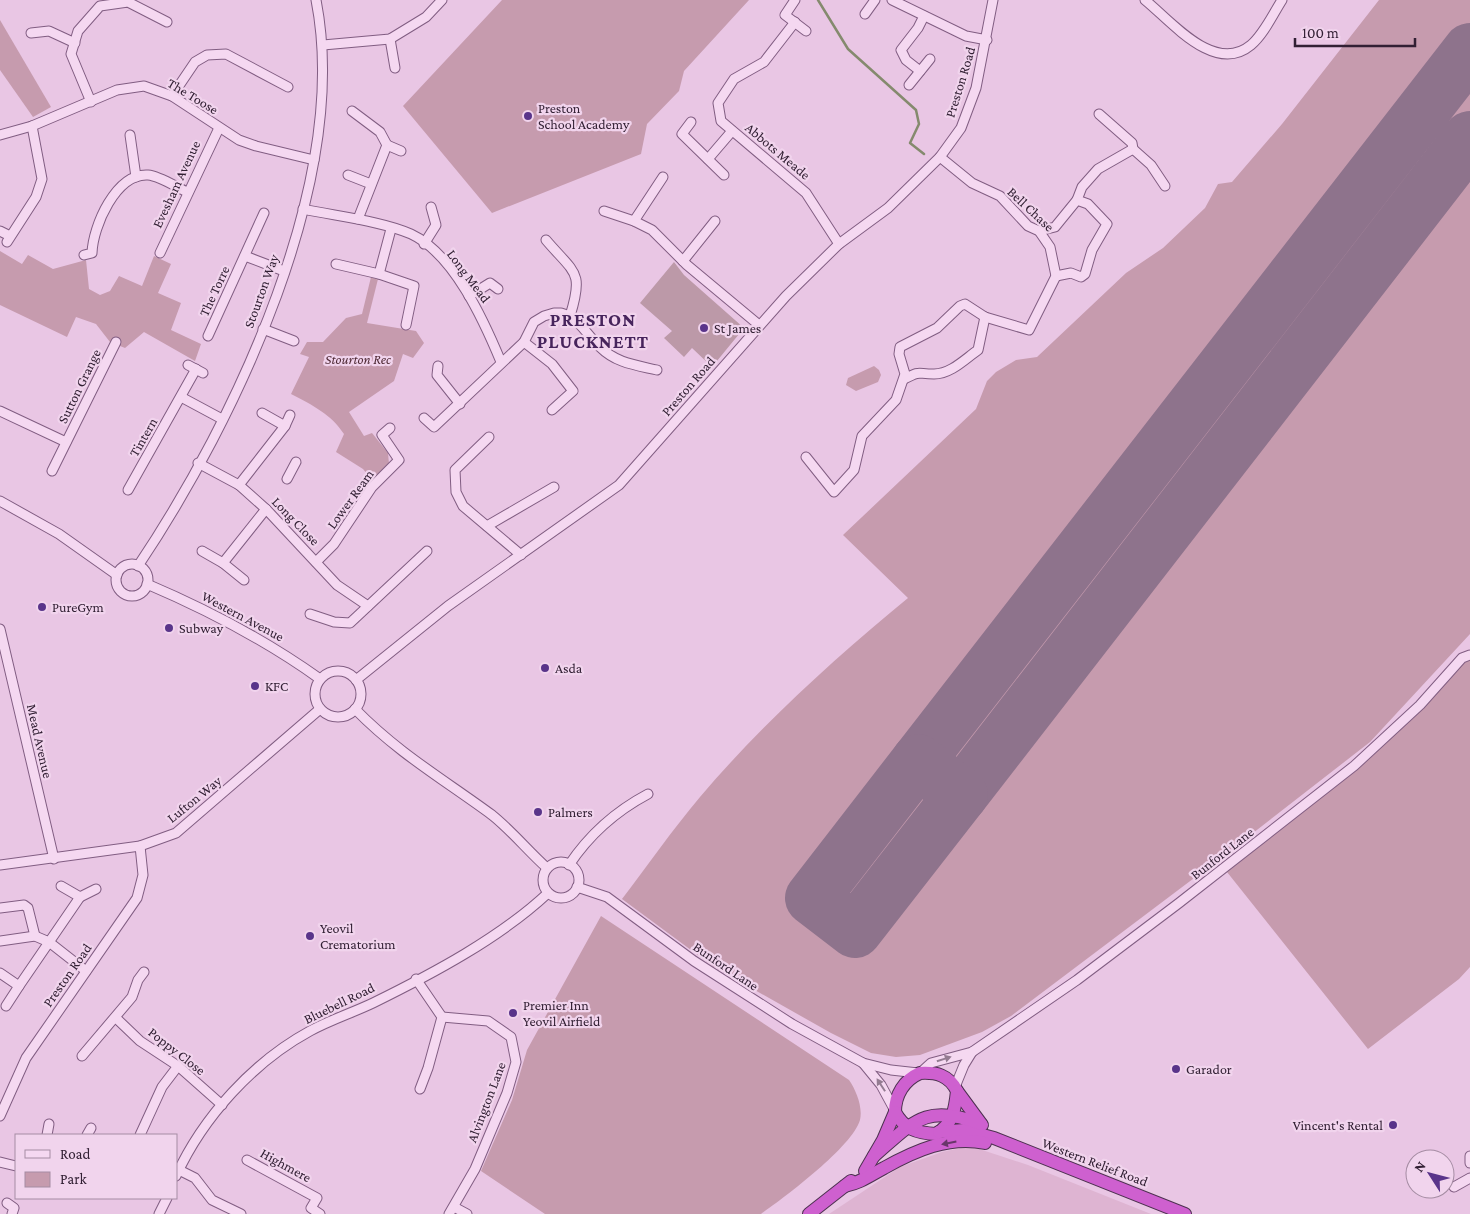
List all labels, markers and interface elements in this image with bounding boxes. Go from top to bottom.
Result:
scale bar [1295,15,1415,47]
text: 100 m [1302,25,1339,41]
street label: Preston Road [942,44,979,119]
street label: The Toose [165,75,221,117]
place label: Preston School Academy [538,100,630,132]
marker: Preston School Academy [522,110,534,122]
street label: Abbots Meade [742,119,814,183]
street label: Evesham Avenue [149,138,203,230]
street label: Bell Chase [1004,183,1058,235]
street label: Long Mead [444,246,495,306]
street label: Stourton Way [240,252,282,330]
street label: The Torre [195,263,233,319]
district label: PRESTON PLUCKNETT [537,309,649,352]
place label: St James [714,320,761,336]
marker: St James [698,322,710,334]
street label: Sutton Grange [54,346,104,426]
park label: Stourton Rec [325,351,392,367]
street label: Preston Road [658,353,719,419]
street label: Tintern [126,414,161,459]
street label: Lower Ream [323,466,377,532]
street label: Long Close [269,493,323,549]
street label: Western Avenue [199,588,287,644]
place label: PureGym [52,599,104,615]
marker: PureGym [36,601,48,613]
place label: Subway [179,620,224,636]
marker: Subway [163,622,175,634]
place label: Asda [555,660,583,676]
marker: Asda [539,662,551,674]
place label: KFC [265,678,288,694]
marker: KFC [249,680,261,692]
street label: Mead Avenue [24,702,56,780]
street label: Lufton Way [164,772,225,826]
place label: Palmers [548,804,593,820]
marker: Palmers [532,806,544,818]
street label: Bunford Lane [1187,823,1257,883]
place label: Yeovil Crematorium [320,920,396,952]
marker: Yeovil Crematorium [304,930,316,942]
street label: Bunford Lane [690,938,762,994]
street label: Preston Road [39,940,95,1010]
street label: Bluebell Road [301,979,377,1027]
place label: Premier Inn Yeovil Airfield [523,997,601,1029]
marker: Premier Inn Yeovil Airfield [507,1007,519,1019]
street label: Poppy Close [145,1024,209,1078]
one-way arrow [937,1055,952,1063]
street label: Alvington Lane [463,1060,509,1144]
place label: Garador [1186,1061,1232,1077]
marker: Garador [1170,1063,1182,1075]
one-way arrow [876,1078,885,1092]
place label: Vincent's Rental [1293,1117,1383,1133]
marker: Vincent's Rental [1387,1119,1399,1131]
legend [15,1134,178,1199]
street label: Western Relief Road [1040,1134,1151,1190]
one-way arrow [940,1139,956,1147]
street label: Highmere [258,1145,314,1185]
text: Road [60,1146,91,1162]
north arrow [1405,1149,1455,1199]
text: N [1410,1157,1429,1175]
text: Park [60,1171,87,1187]

